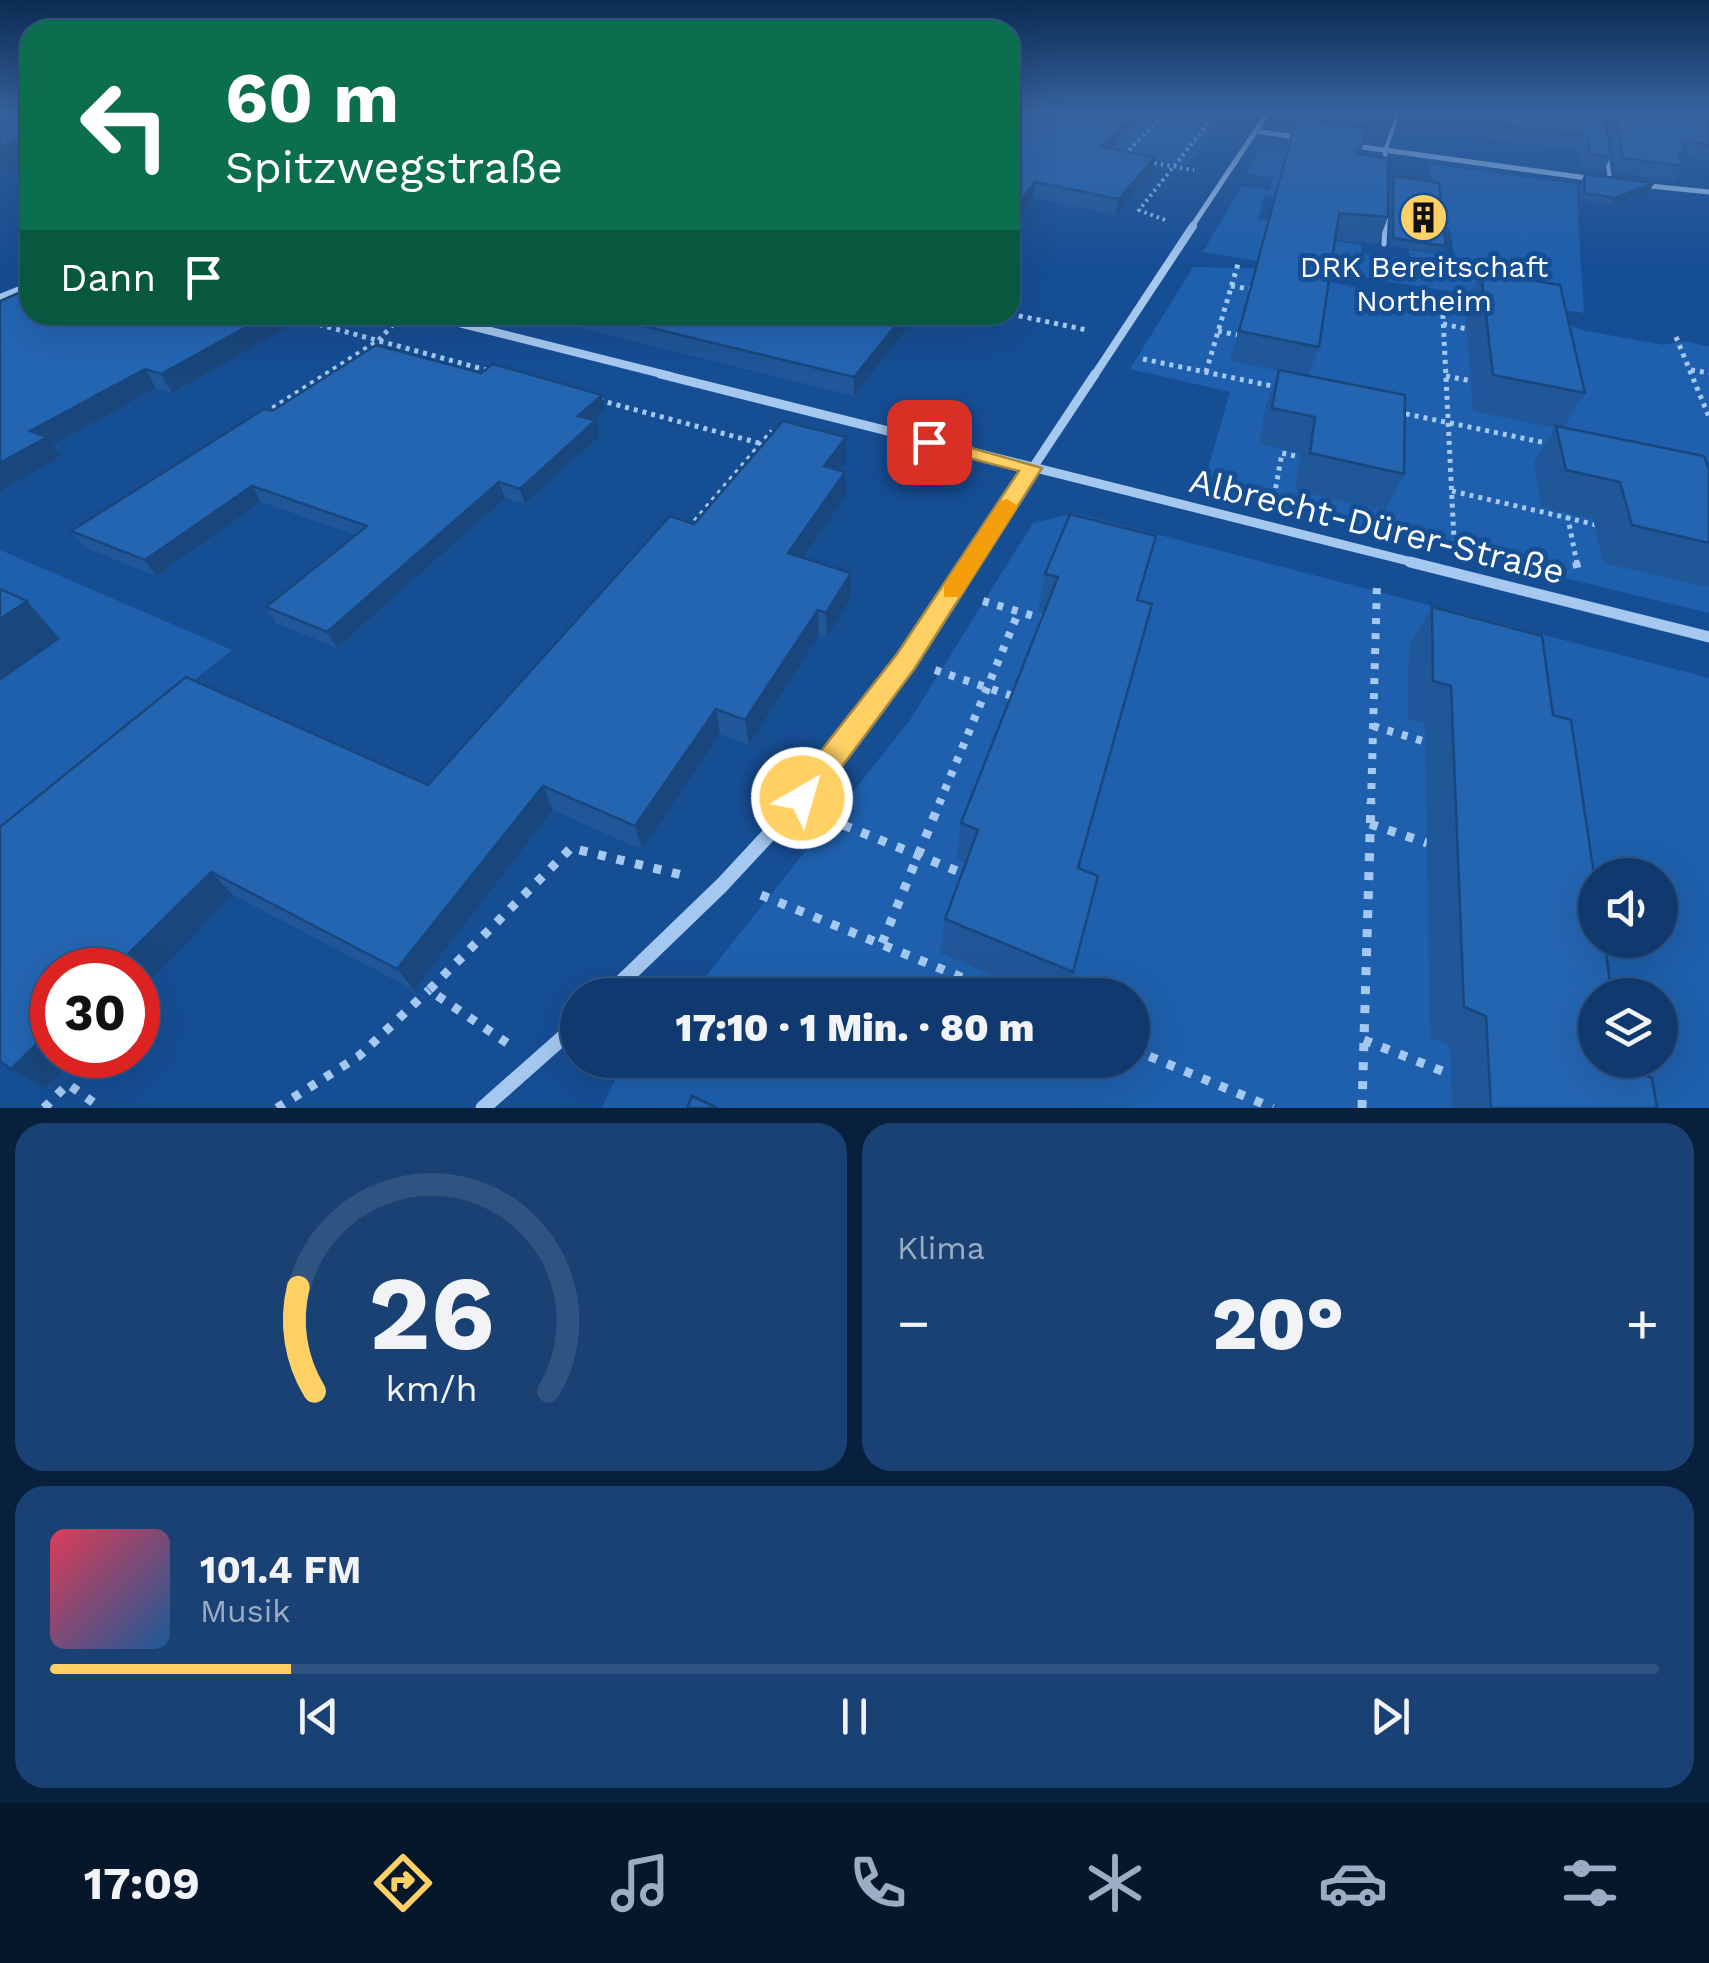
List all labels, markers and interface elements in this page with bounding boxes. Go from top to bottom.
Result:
text: 60 m [225,57,399,139]
icon: left [60,60,190,190]
text: Spitzwegstraße [225,141,563,194]
building icon: DRK Bereitschaft Northeim [1398,191,1450,243]
place label: DRK Bereitschaft Northeim [1300,249,1549,318]
icon: arrive [176,250,231,305]
text: Dann [60,256,156,300]
pin [887,400,972,485]
icon: arrive [902,415,957,470]
street label: Albrecht-Dürer-Straße [1185,459,1569,593]
position arrow [750,746,854,850]
map controls [1578,858,1678,1078]
button: sound [1578,858,1678,958]
speed limit sign: 30 [30,948,160,1078]
button: layers [1578,978,1678,1078]
text: 17:10 · 1 Min. · 80 m [676,1006,1034,1050]
text: Klima [897,1229,985,1267]
text: 26 [368,1252,494,1374]
text: 20° [1212,1279,1344,1367]
text: − [897,1291,930,1355]
text: + [1626,1291,1659,1355]
text: km/h [385,1368,477,1410]
text: 101.4 FM [200,1548,361,1592]
text: Musik [200,1592,290,1630]
icon: previous [291,1689,346,1744]
icon: pause [827,1689,882,1744]
icon: next [1363,1689,1418,1744]
icon: directions [368,1848,438,1918]
icon: music [605,1848,675,1918]
icon: phone [843,1848,913,1918]
icon: climate [1080,1848,1150,1918]
icon: car [1318,1848,1388,1918]
icon: filters [1555,1848,1625,1918]
text: 17:09 [84,1857,200,1910]

